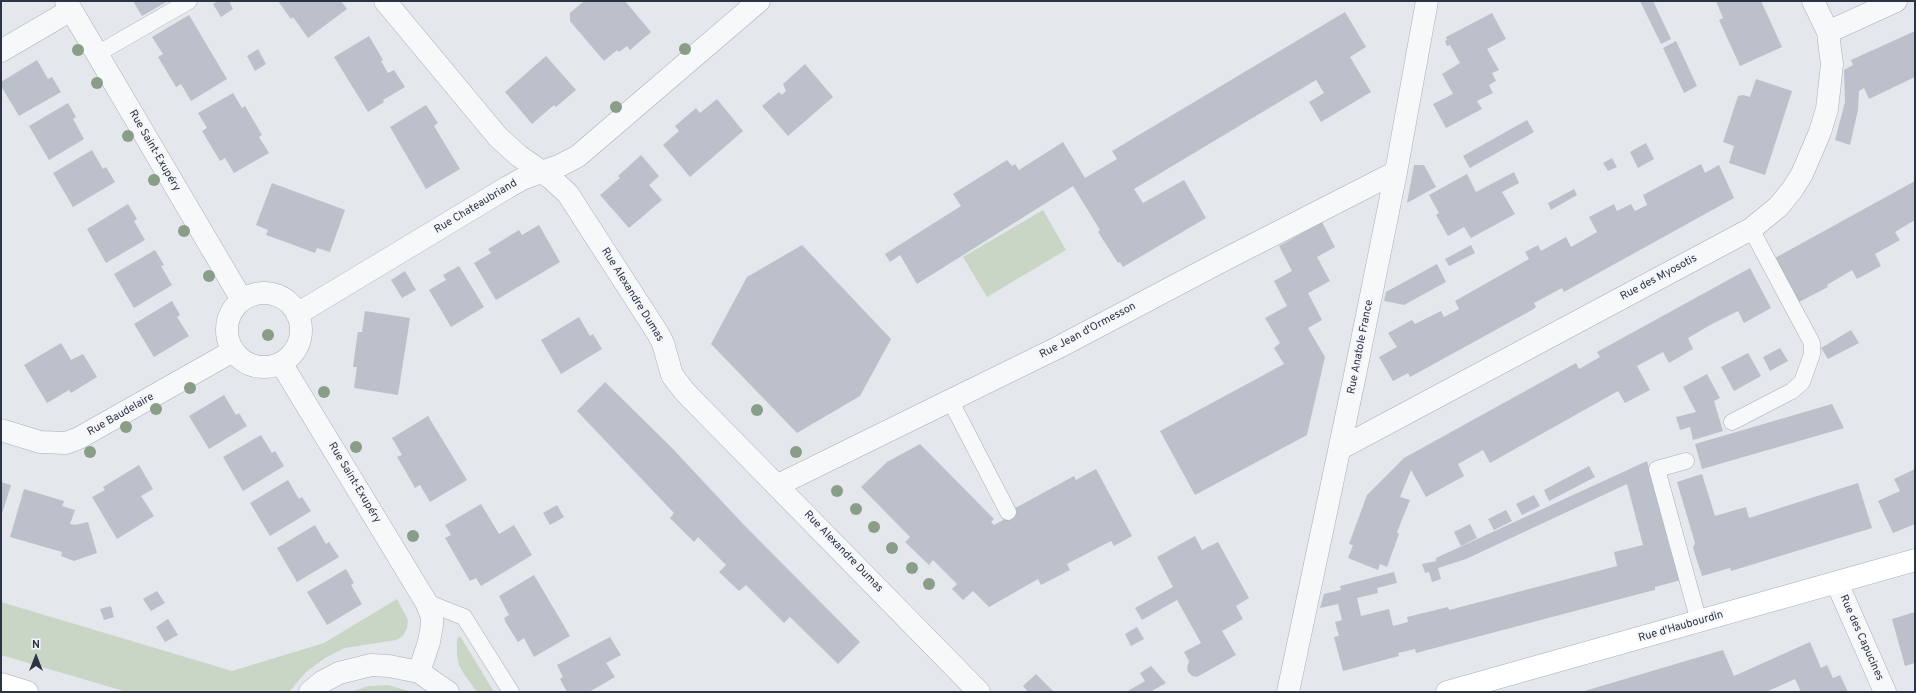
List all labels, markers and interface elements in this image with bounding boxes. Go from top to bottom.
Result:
street label: Rue Saint-Exupéry [125,108,183,194]
street label: Rue Chateaubriand [432,177,520,237]
street label: Rue Alexandre Dumas [598,246,666,344]
street label: Rue des Myosotis [1618,252,1700,304]
street label: Rue Anatole France [1345,299,1377,395]
street label: Rue Jean d'Ormesson [1038,300,1138,362]
street label: Rue Baudelaire [85,391,157,439]
street label: Rue Saint-Exupéry [325,440,383,526]
street label: Rue Alexandre Dumas [801,508,885,596]
street label: Rue des Capucines [1836,593,1886,683]
street label: Rue d'Haubourdin [1637,609,1725,645]
north arrow [16,637,56,677]
text: N [32,638,40,652]

